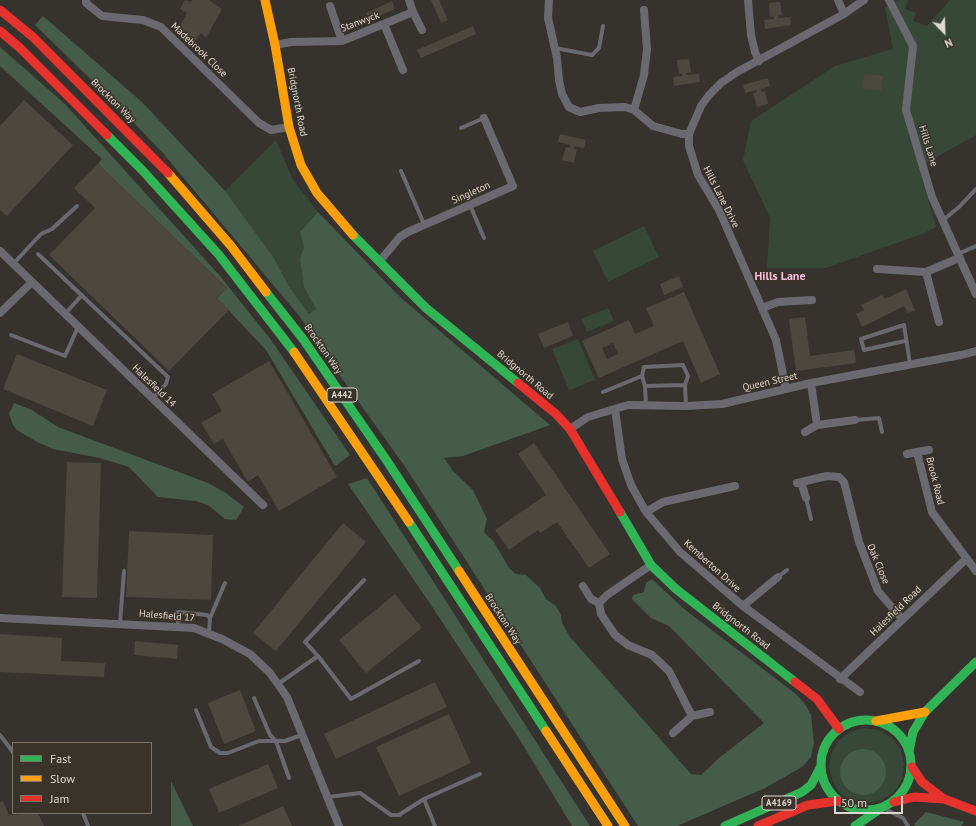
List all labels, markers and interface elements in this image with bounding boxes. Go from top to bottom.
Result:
street label: Stanwyck [339,9,381,35]
north arrow [924,12,964,52]
street label: Madebrook Close [168,20,230,80]
text: N [943,35,955,51]
street label: Bridgnorth Road [284,67,310,137]
street label: Brockton Way [88,76,138,126]
street label: Hills Lane [916,124,940,168]
street label: Hills Lane Drive [700,164,742,230]
street label: Singleton [450,179,492,207]
district label: Hills Lane [755,270,805,284]
street label: Brockton Way [301,322,345,376]
street label: Bridgnorth Road [494,348,556,402]
street label: Halesfield 14 [130,362,178,410]
street label: Queen Street [741,370,799,394]
road number: A442 [327,388,357,402]
street label: Brook Road [923,456,947,506]
street label: Kemberton Drive [681,537,743,595]
street label: Oak Close [864,542,892,586]
street label: Halesfield Road [868,584,924,638]
street label: Brockton Way [482,591,524,647]
street label: Bridgnorth Road [710,600,772,652]
street label: Halesfield 17 [138,608,196,624]
legend [12,742,152,814]
text: Fast [50,751,71,766]
text: Slow [50,771,75,786]
scale bar [836,788,905,814]
text: Jam [50,791,69,806]
text: 50 m [841,795,867,810]
road number: A4169 [762,796,796,810]

